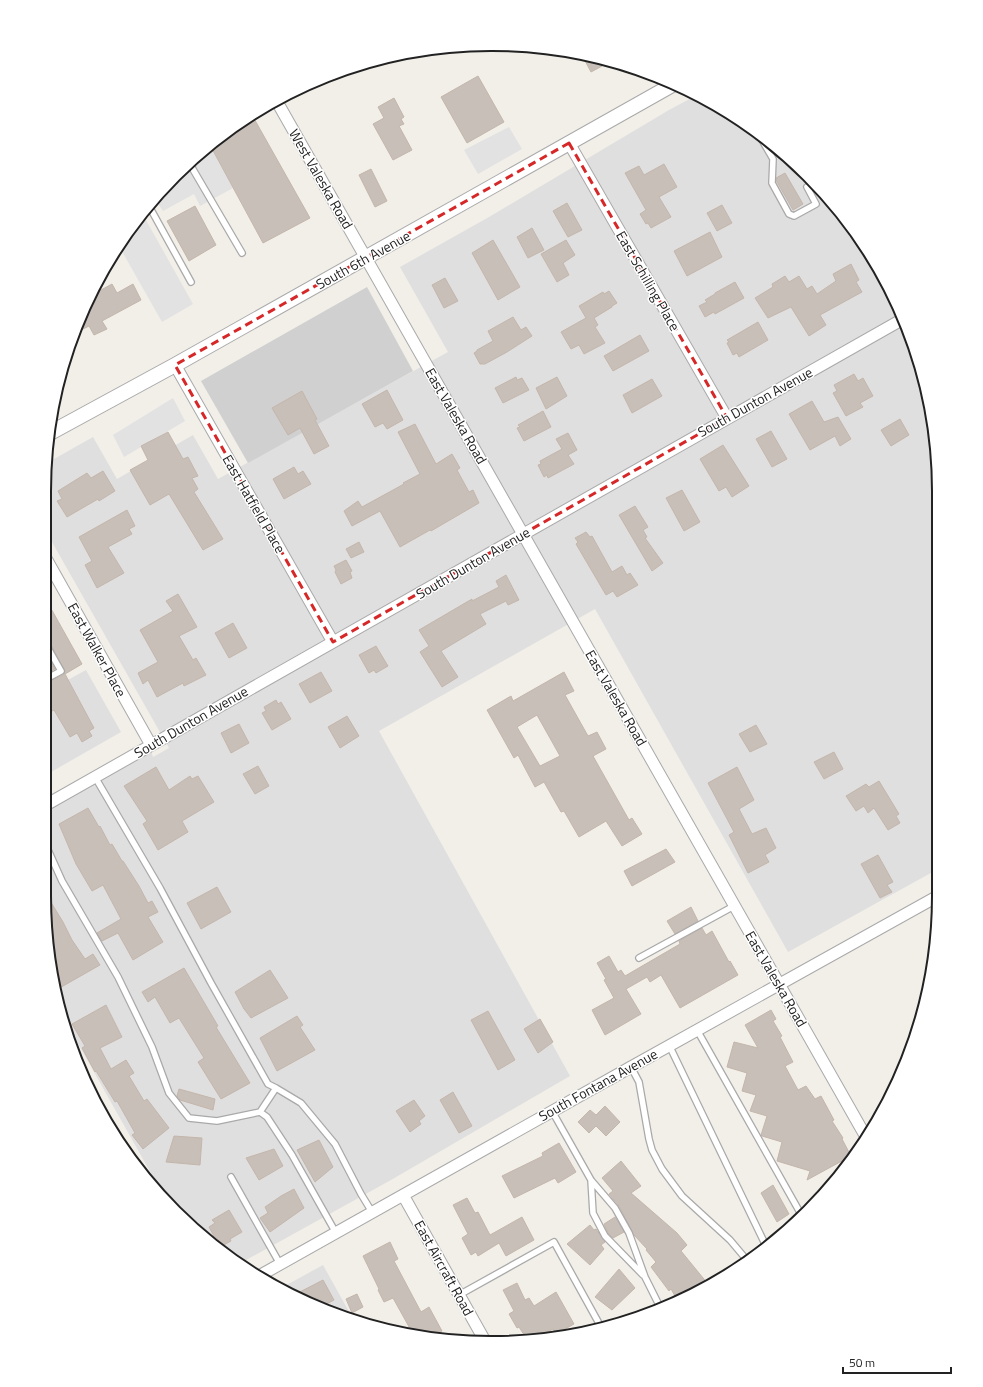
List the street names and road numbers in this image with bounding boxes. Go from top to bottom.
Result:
street label: West Valeska Road [284,125,359,233]
street label: South 6th Avenue [312,225,414,294]
street label: East Schilling Place [611,227,686,335]
street label: South Dunton Avenue [693,361,816,442]
street label: East Valeska Road [420,364,493,468]
street label: East Hatfield Place [218,451,291,557]
street label: South Dunton Avenue [412,521,534,604]
street label: East Walker Place [63,599,132,701]
street label: East Valeska Road [580,646,653,750]
street label: South Dunton Avenue [130,680,252,763]
street label: East Valeska Road [740,927,813,1031]
street label: South Fontana Avenue [534,1043,661,1126]
street label: East Aircraft Road [409,1216,479,1319]

